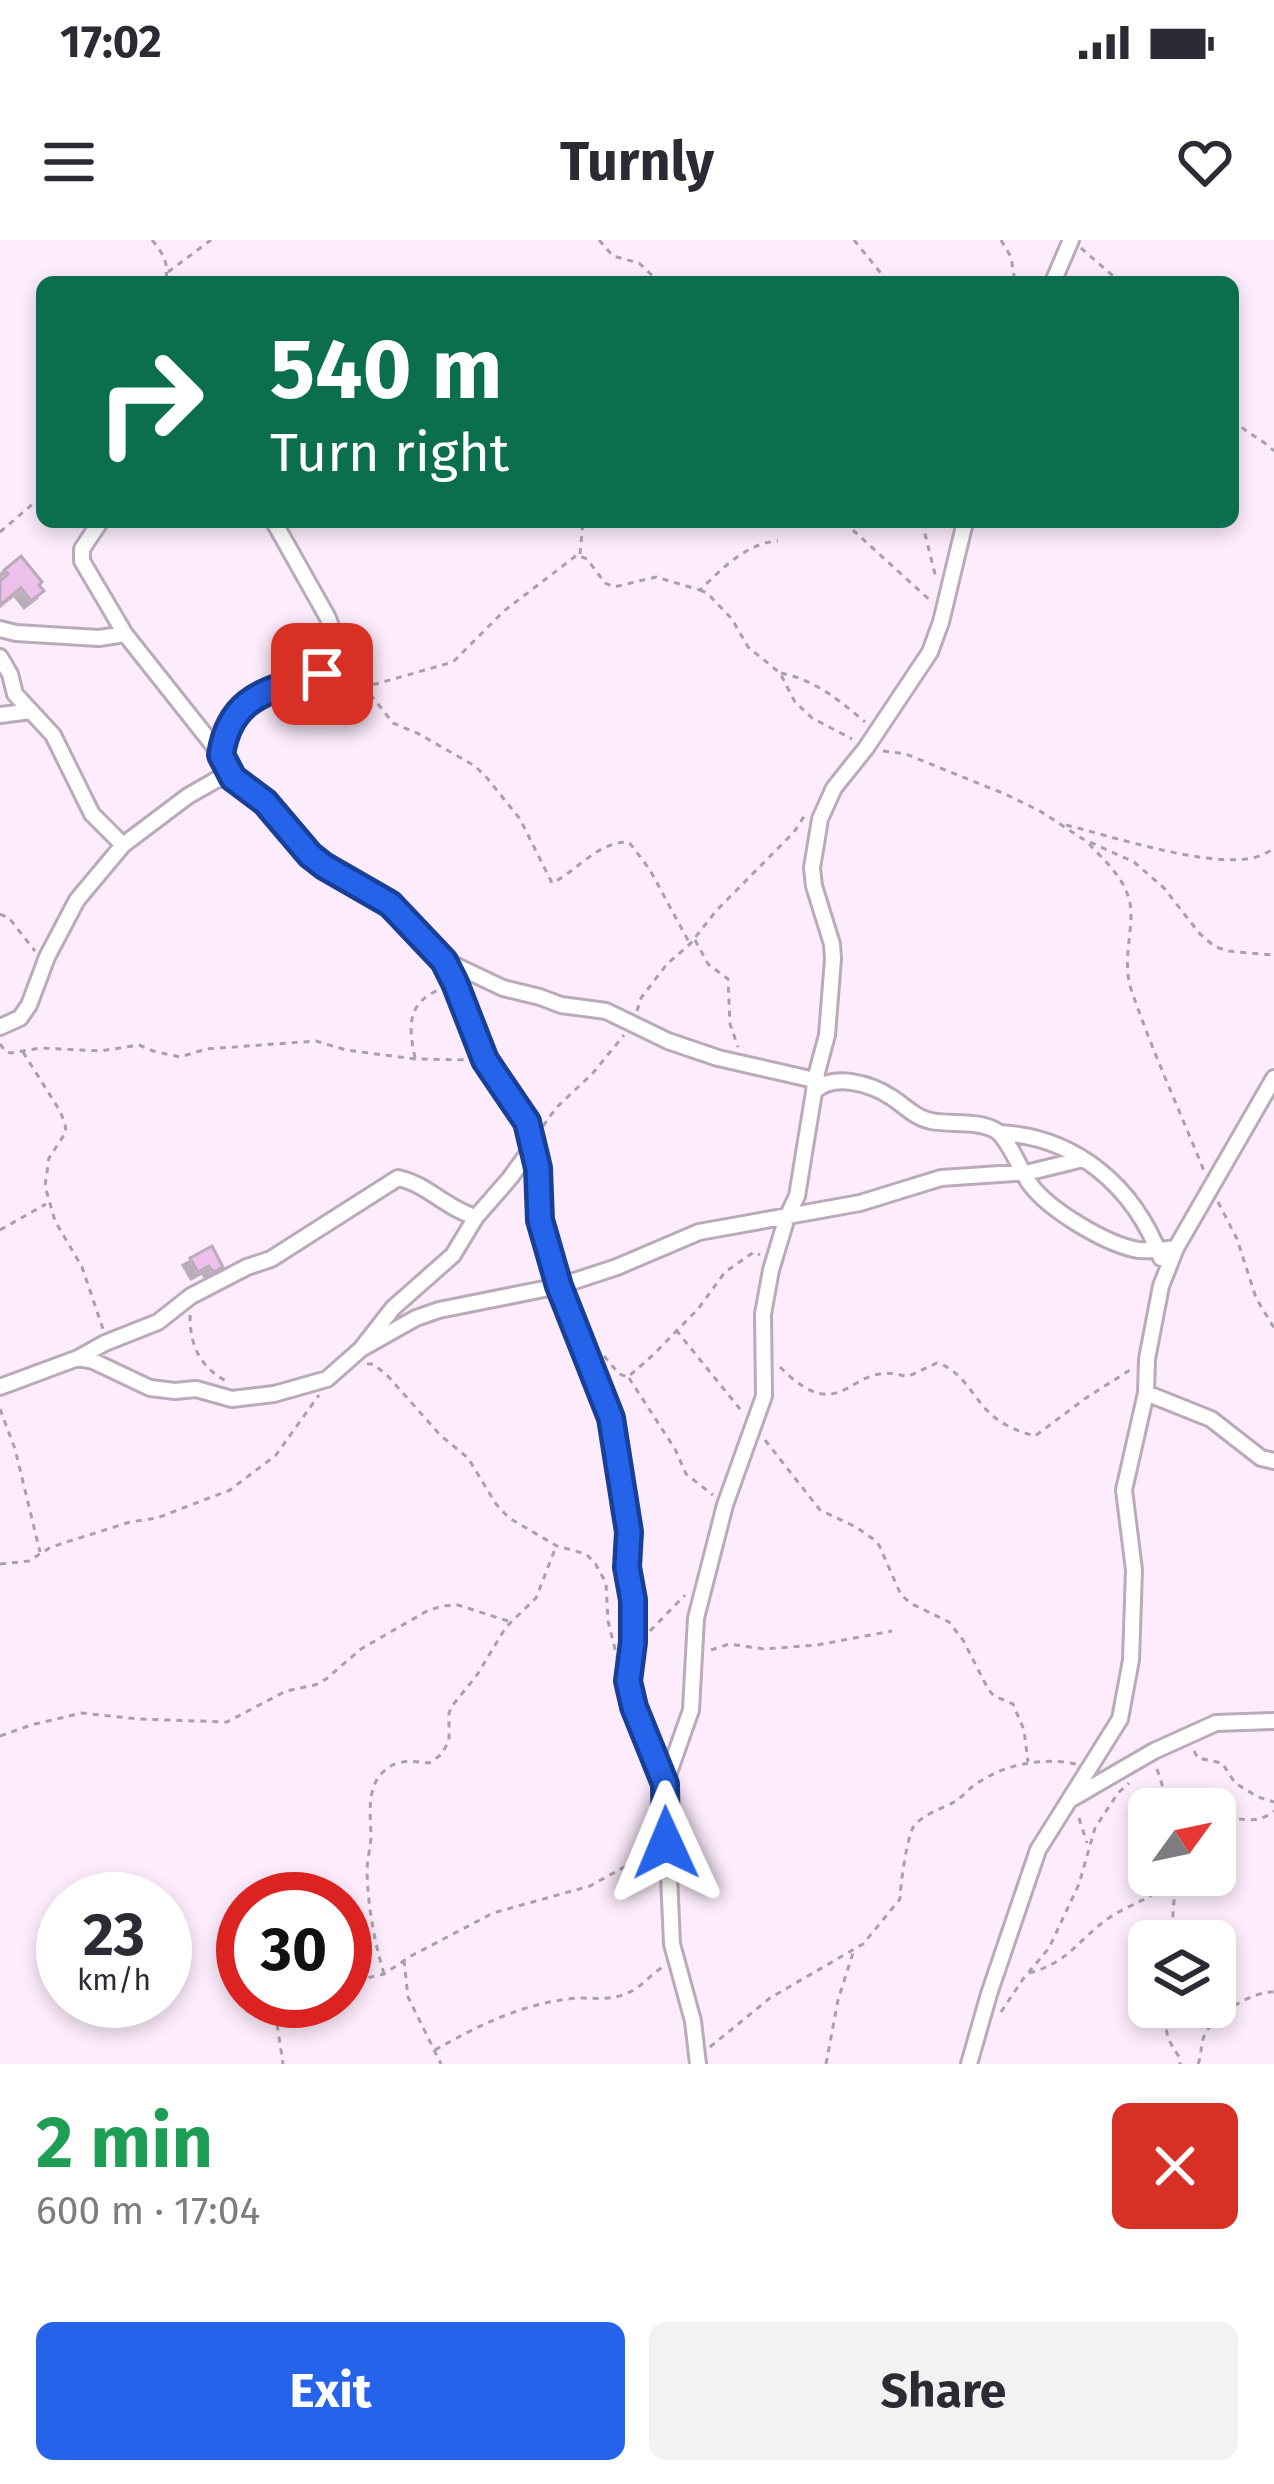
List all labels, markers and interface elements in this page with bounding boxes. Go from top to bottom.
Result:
text: 17:02 [60,15,162,69]
icon: menu [36,129,102,195]
icon: heart [1172,129,1238,195]
text: Turnly [560,130,714,194]
text: 540 m [270,319,503,420]
icon: right [72,324,228,480]
text: Turn right [270,421,509,485]
pin [271,623,373,725]
icon: arrive [289,641,355,707]
position arrow [603,1780,729,1906]
north arrow [1128,1788,1236,1896]
map controls [1128,1788,1236,2028]
speed limit sign: 30 [216,1872,372,2028]
text: 23 [83,1899,145,1971]
button: layers [1128,1920,1236,2028]
text: km/h [77,1962,151,1998]
text: 2 min [36,2100,213,2186]
button: close [1112,2103,1238,2229]
text: 600 m · 17:04 [36,2188,260,2234]
button: Exit [36,2322,625,2460]
button: Share [649,2322,1238,2460]

